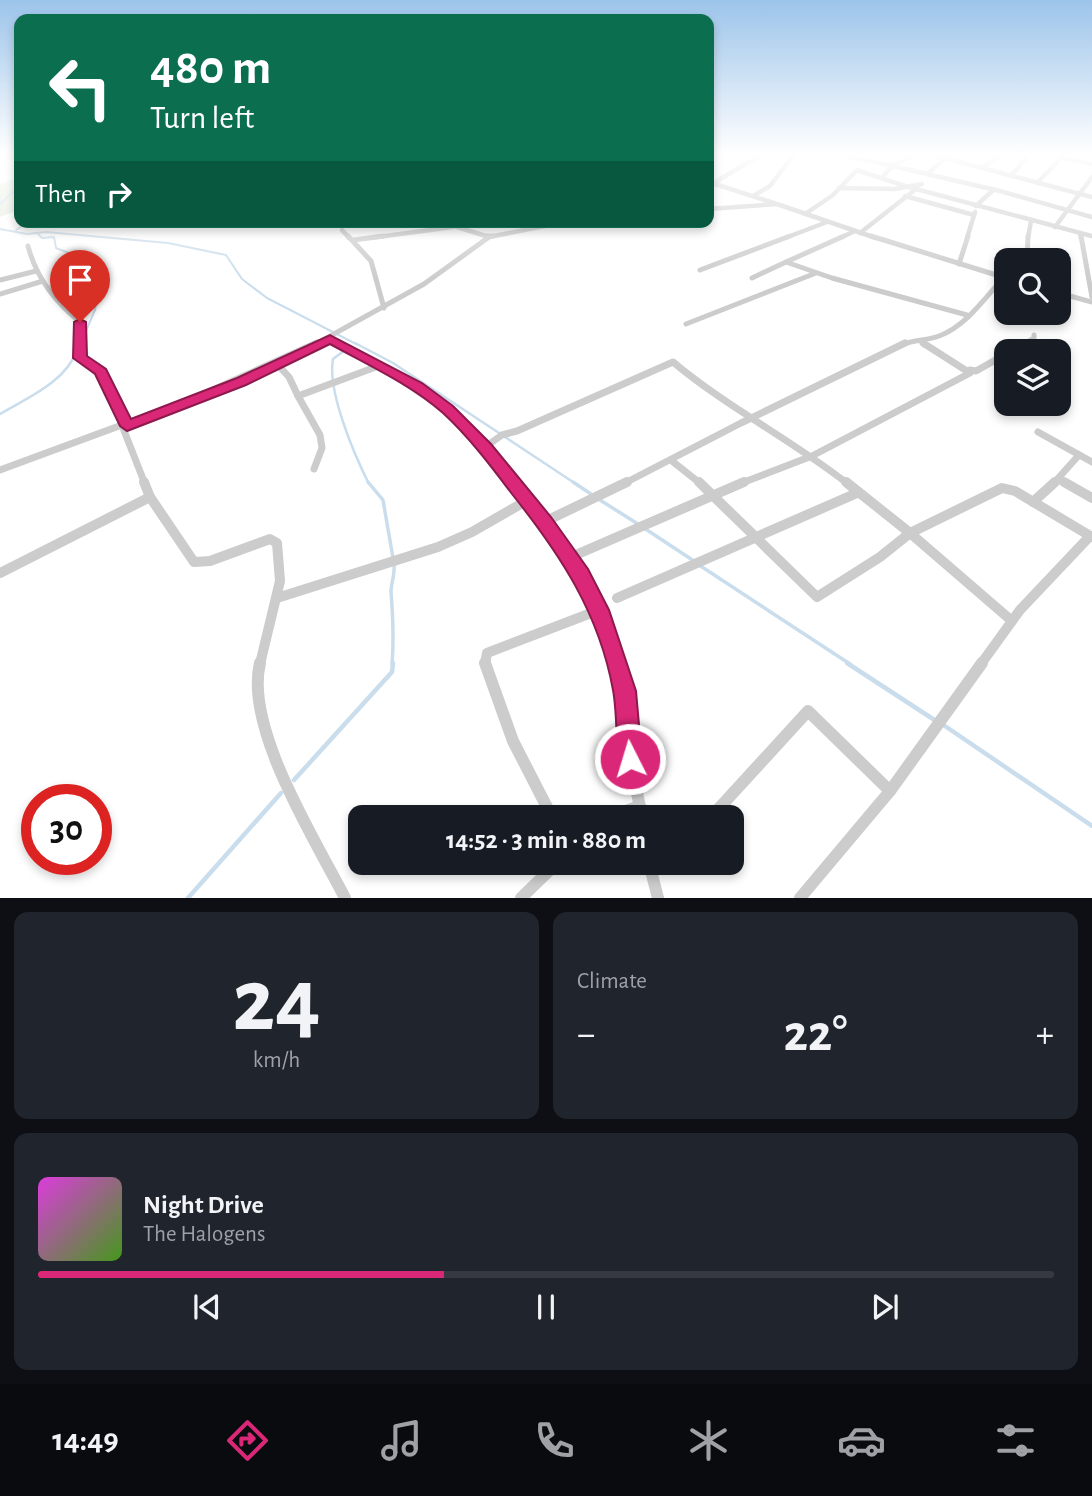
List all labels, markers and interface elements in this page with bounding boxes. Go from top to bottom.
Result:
icon: left [35,42,126,133]
text: 480 m [150,44,271,93]
text: Turn left [150,102,254,134]
icon: right [100,175,138,213]
text: Then [35,181,86,207]
map controls [994,248,1071,416]
button: search [994,248,1071,325]
pin [50,250,110,322]
icon: arrive [61,261,99,299]
button: layers [994,339,1071,416]
position arrow [593,722,667,796]
speed limit sign: 30 [21,784,112,875]
text: 14:52 · 3 min · 880 m [446,827,646,853]
text: 24 [232,956,321,1047]
text: Climate [577,970,647,993]
text: 22° [783,1008,848,1060]
text: − [577,1016,595,1054]
text: + [1036,1016,1054,1054]
text: km/h [253,1049,300,1072]
text: Night Drive [143,1192,264,1218]
text: The Halogens [143,1223,265,1246]
icon: previous [188,1288,226,1326]
icon: pause [527,1288,565,1326]
icon: next [866,1288,904,1326]
icon: directions [223,1416,272,1465]
icon: music [377,1416,426,1465]
icon: phone [530,1416,579,1465]
icon: climate [684,1416,733,1465]
icon: car [837,1416,886,1465]
icon: filters [991,1416,1040,1465]
text: 14:49 [52,1424,119,1456]

